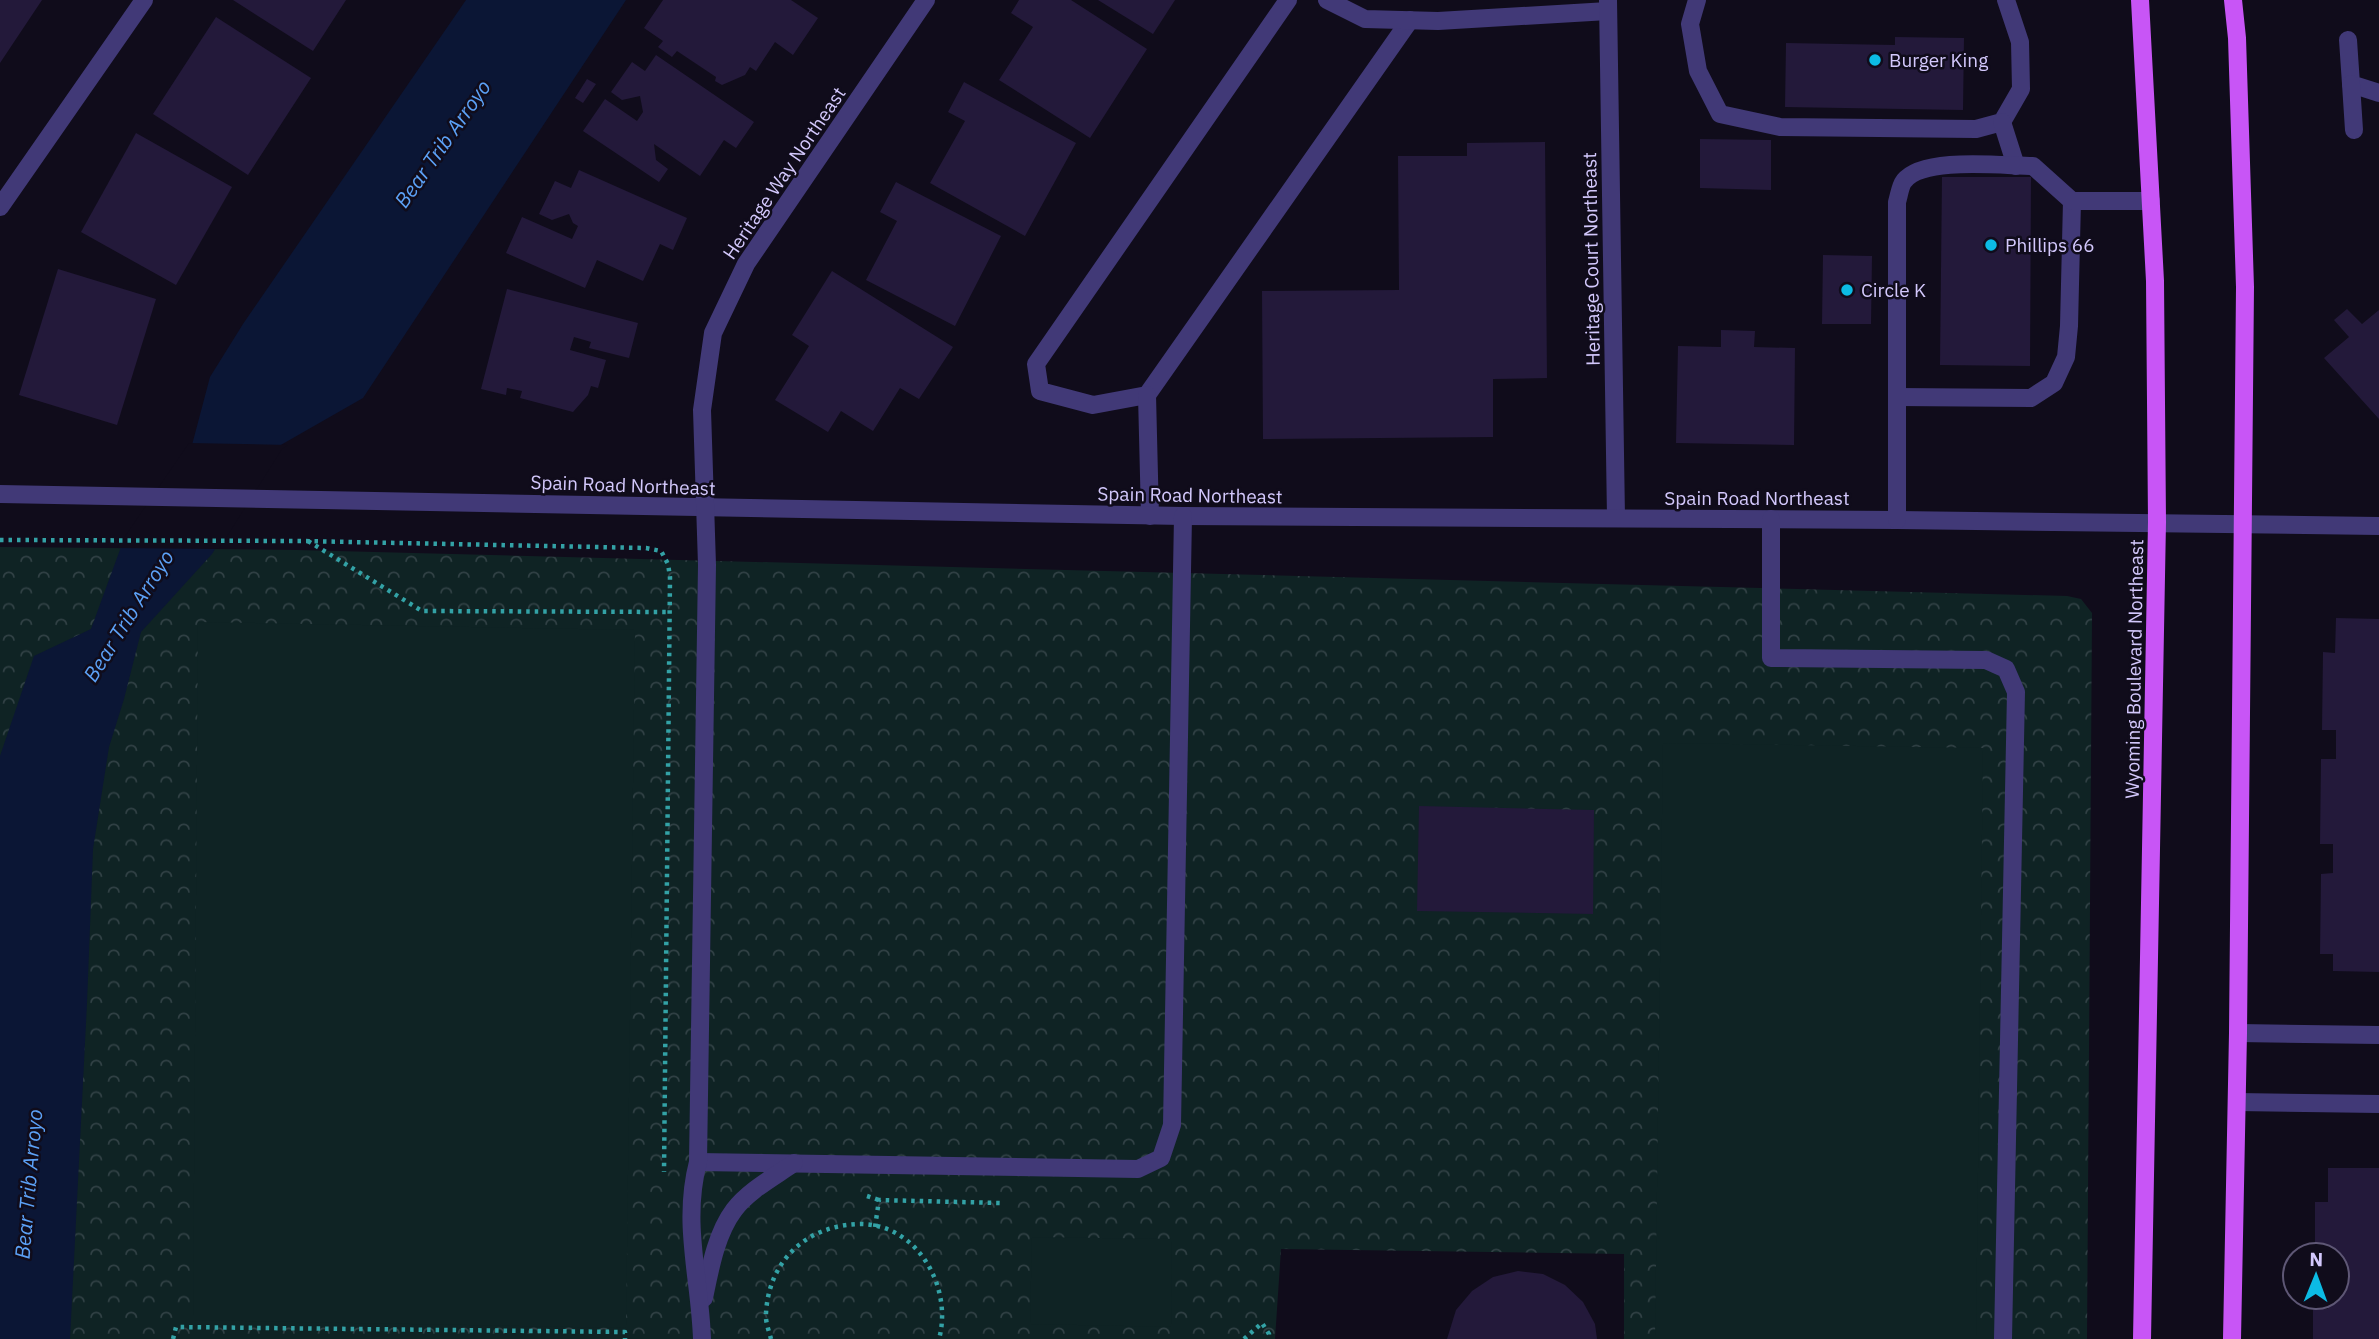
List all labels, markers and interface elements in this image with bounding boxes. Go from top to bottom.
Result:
place label: Burger King [1889,48,1988,72]
marker: Burger King [1867,52,1883,68]
water label: Bear Trib Arroyo [388,74,497,213]
street label: Heritage Way Northeast [717,82,851,264]
street label: Heritage Court Northeast [1577,152,1605,366]
place label: Phillips 66 [2005,233,2095,257]
marker: Phillips 66 [1983,237,1999,253]
place label: Circle K [1861,278,1926,302]
marker: Circle K [1839,282,1855,298]
street label: Spain Road Northeast [530,470,716,500]
street label: Spain Road Northeast [1097,481,1283,509]
street label: Spain Road Northeast [1664,486,1850,510]
street label: Wyoming Boulevard Northeast [2120,539,2148,799]
water label: Bear Trib Arroyo [76,544,180,687]
water label: Bear Trib Arroyo [8,1108,49,1260]
north arrow [2281,1241,2351,1311]
text: N [2309,1247,2323,1271]

